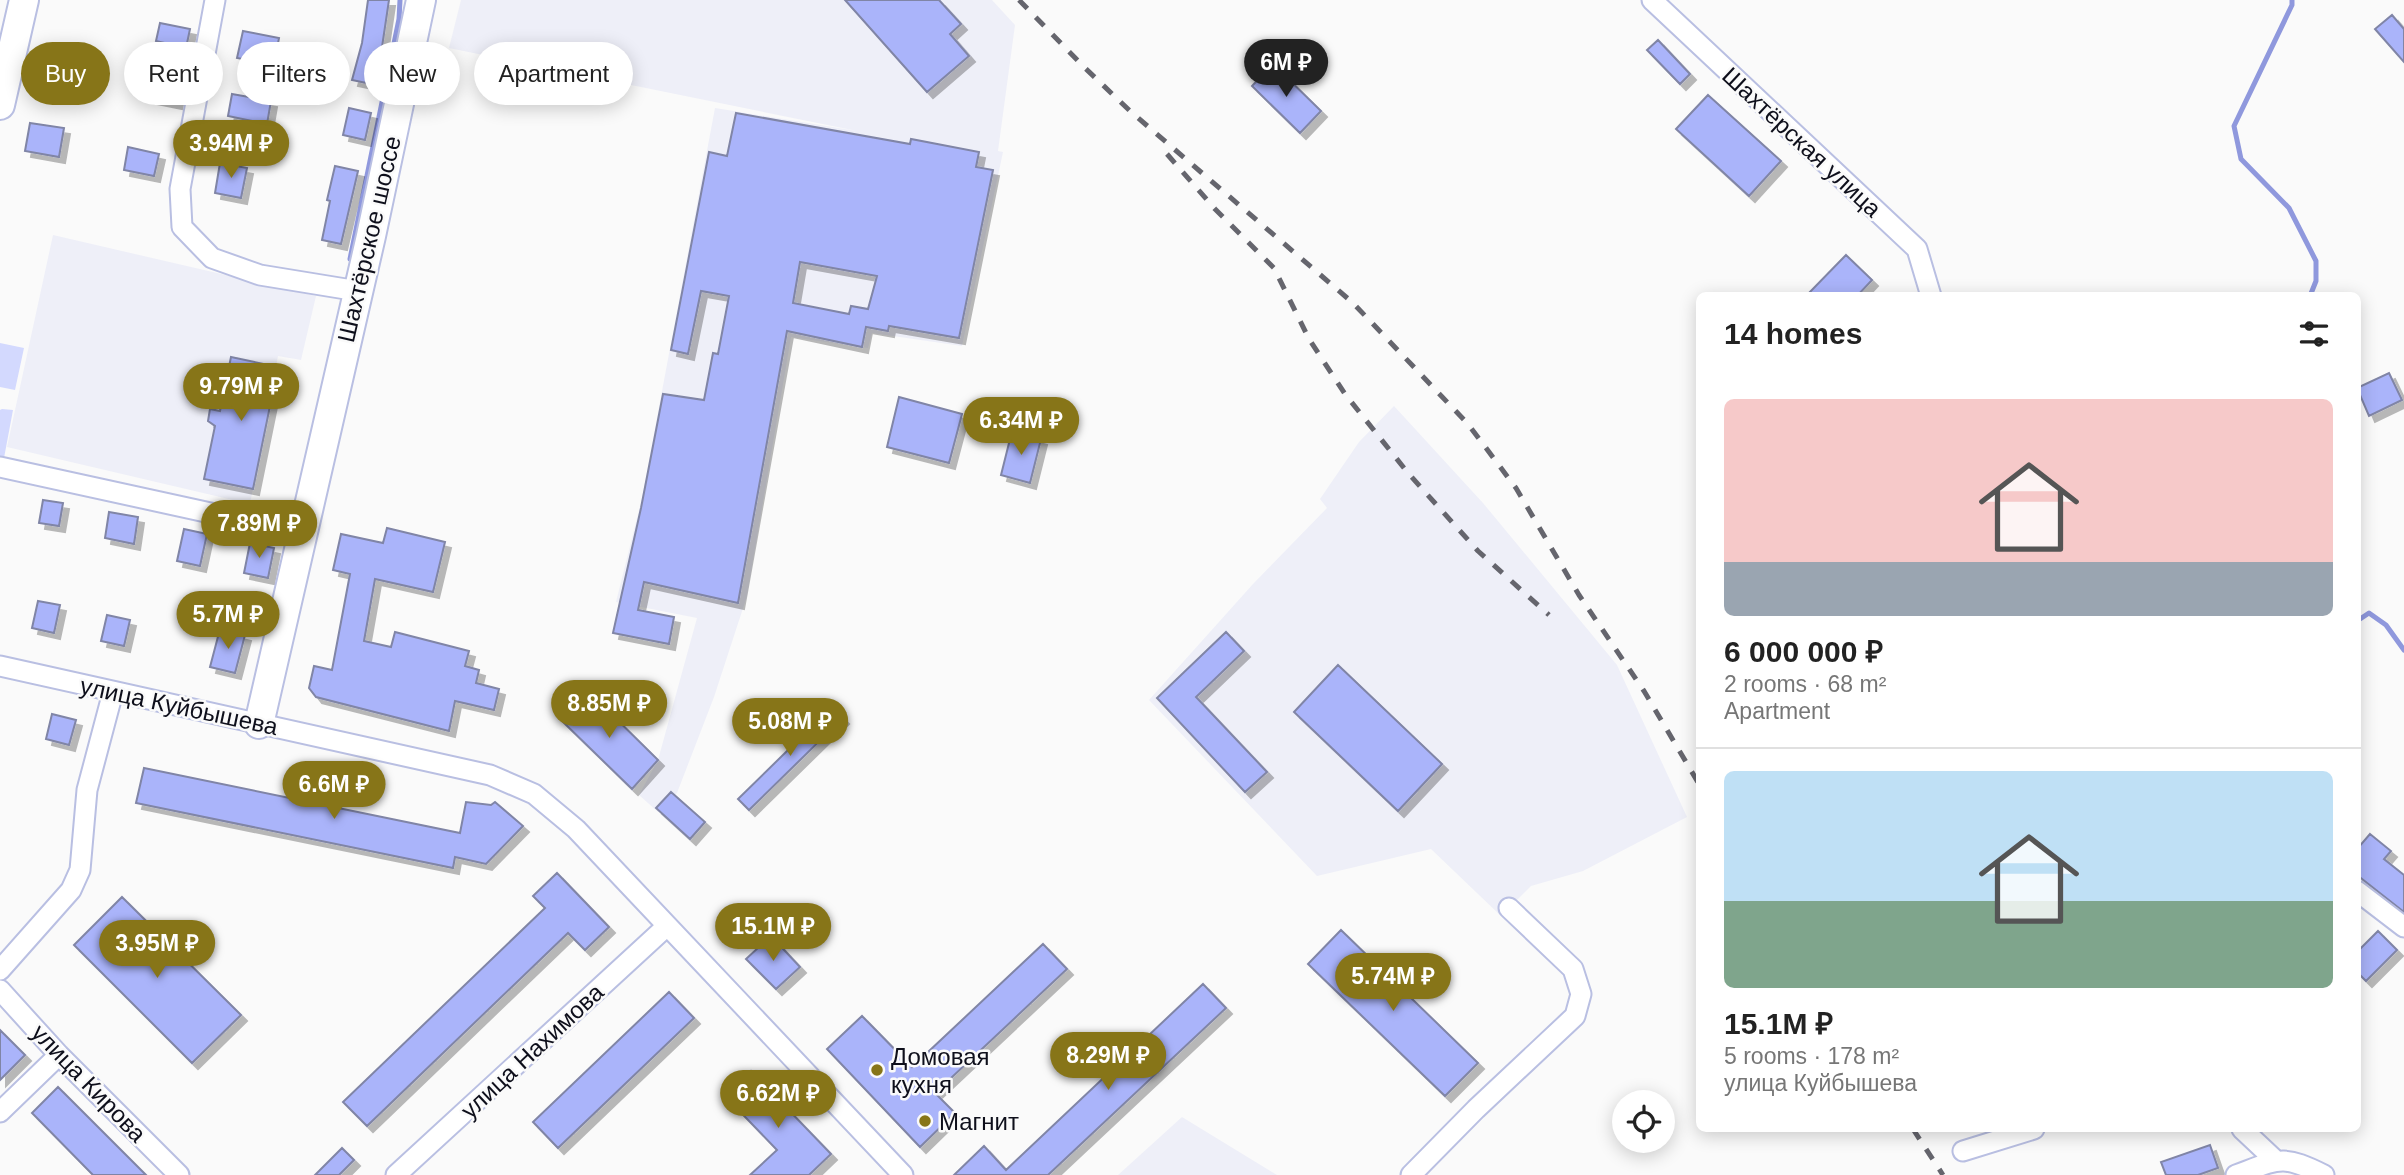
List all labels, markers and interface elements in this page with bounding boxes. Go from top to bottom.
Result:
pin: 6M ₽ [1245,40,1327,99]
chip: Buy [21,42,110,105]
chip: Rent [124,42,223,105]
chip: Filters [237,42,350,105]
chip: New [364,42,460,105]
chip: Apartment [474,42,633,105]
text: 6M ₽ [1260,49,1312,75]
street label: Шахтёрская улица [1717,62,1887,223]
pin: 3.94M ₽ [166,120,296,180]
text: 3.94M ₽ [189,130,273,156]
street label: Шахтёрское шоссе [332,133,406,345]
icon: filters [2295,315,2333,353]
text: 14 homes [1724,317,1862,350]
pin: 9.79M ₽ [176,364,306,423]
text: 9.79M ₽ [199,373,283,399]
pin: 6.34M ₽ [956,398,1086,457]
text: 6.34M ₽ [979,407,1063,433]
icon: home [1966,444,2092,570]
pin: 7.89M ₽ [194,500,324,560]
text: 7.89M ₽ [217,510,301,536]
pin: 5.7M ₽ [171,592,285,651]
text: 5.7M ₽ [193,601,263,627]
text: 6 000 000 ₽ [1724,635,1883,668]
text: 2 rooms · 68 m² [1724,671,1886,697]
street label: улица Куйбышева [78,672,281,740]
pin: 8.85M ₽ [544,680,674,740]
text: 8.85M ₽ [567,690,651,716]
pin: 5.08M ₽ [725,698,855,758]
text: Apartment [1724,698,1830,724]
text: 5.08M ₽ [748,708,832,734]
pin: 6.6M ₽ [277,762,391,821]
text: 6.6M ₽ [299,771,369,797]
icon: home [1966,816,2092,942]
pin: 15.1M ₽ [708,904,838,963]
text: 15.1M ₽ [731,913,815,939]
pin: 3.95M ₽ [92,920,222,980]
text: 3.95M ₽ [115,930,199,956]
pin: 5.74M ₽ [1328,954,1458,1013]
text: 5.74M ₽ [1351,963,1435,989]
street label: улица Нахимова [455,978,609,1124]
text: 15.1M ₽ [1724,1007,1833,1040]
street label: улица Кирова [26,1019,152,1148]
pin: 8.29M ₽ [1043,1032,1173,1092]
text: 8.29M ₽ [1066,1042,1150,1068]
place label: Домовая кухня [891,1043,990,1098]
text: 5 rooms · 178 m² [1724,1043,1899,1069]
marker: Домовая кухня [869,1062,885,1078]
pin: 6.62M ₽ [713,1070,843,1130]
text: улица Куйбышева [1724,1070,1917,1096]
text: 6.62M ₽ [736,1080,820,1106]
map controls [1612,1090,1675,1153]
button: locate [1612,1090,1675,1153]
place label: Магнит [939,1108,1019,1135]
marker: Магнит [917,1113,933,1129]

